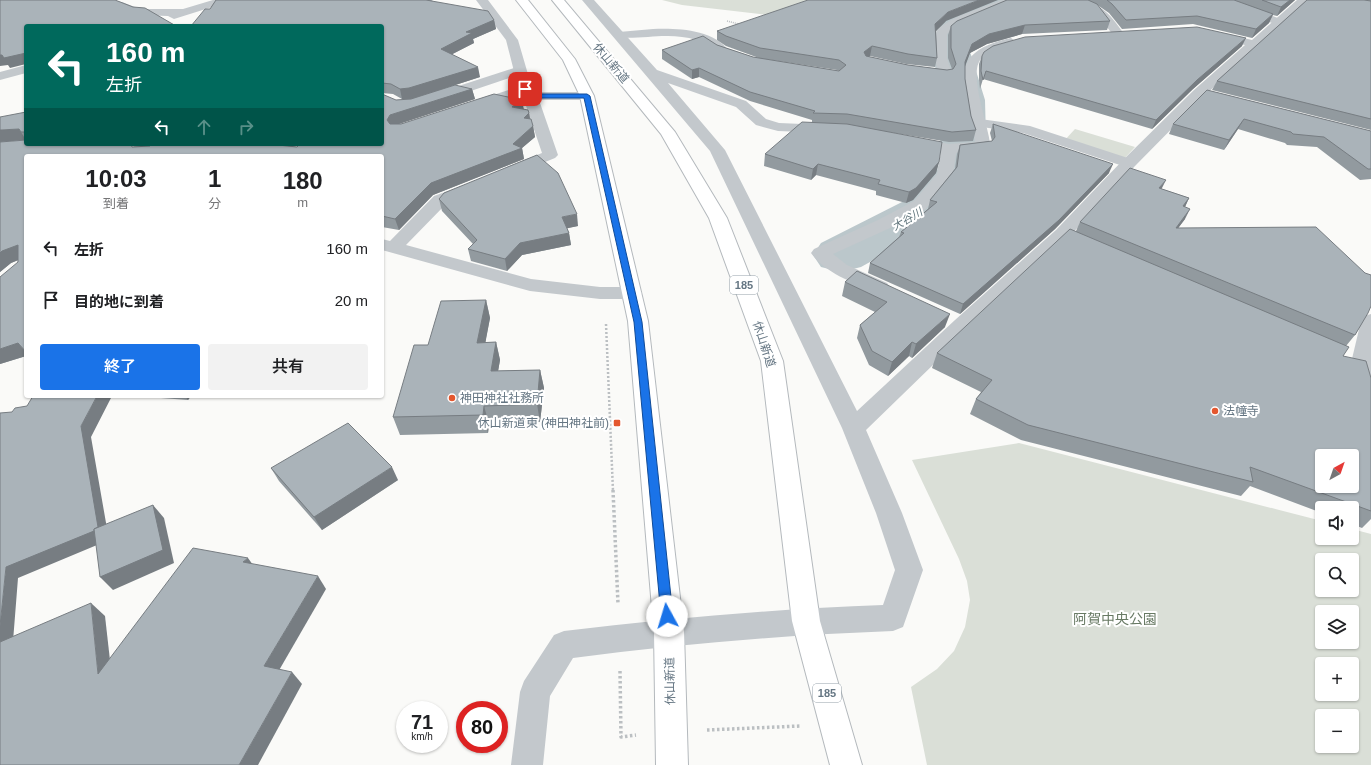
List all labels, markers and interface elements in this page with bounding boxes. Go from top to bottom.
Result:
text: 160 m [106,37,185,68]
icon: left [40,40,92,92]
street label: 休山新道 [590,40,632,86]
pin [508,72,542,106]
text: 左折 [106,75,142,95]
icon: arrive [514,78,536,100]
icon: left [151,116,173,138]
icon: ahead [193,116,215,138]
icon: right [235,116,257,138]
text: 10:03 [85,165,147,192]
text: 1 [208,165,221,192]
text: 180 [283,167,323,194]
text: m [297,195,308,210]
text: 到着 [103,196,129,211]
text: 分 [208,196,221,211]
water label: 大谷川 [890,205,925,232]
icon: left [40,237,62,259]
text: 160 m [326,240,368,257]
text: 左折 [74,241,104,258]
road number: 185 [730,276,758,294]
icon: arrive [40,289,62,311]
text: 20 m [335,292,368,309]
text: 目的地に到着 [74,293,164,310]
street label: 休山新道 [750,319,778,369]
button: 終了 [40,344,200,390]
button: 共有 [208,344,368,390]
place label: 神田神社社務所 [460,391,544,405]
marker: 神田神社社務所 [447,393,457,403]
place label: 法幢寺 [1223,404,1259,418]
marker: 法幢寺 [1210,406,1220,416]
place label: 休山新道東 (神田神社前) [478,416,609,430]
marker: 休山新道東 (神田神社前) [612,418,622,428]
north arrow [1315,449,1359,493]
map controls [1315,449,1359,753]
button: sound [1315,501,1359,545]
button: search [1315,553,1359,597]
position arrow [646,595,688,637]
button: layers [1315,605,1359,649]
park label: 阿賀中央公園 [1073,611,1157,627]
street label: 休山新道 [663,657,677,705]
button: + [1315,657,1359,701]
road number: 185 [813,684,841,702]
speed limit sign: 80 [456,701,508,753]
button: − [1315,709,1359,753]
text: 71 [411,711,433,733]
text: km/h [411,731,433,742]

